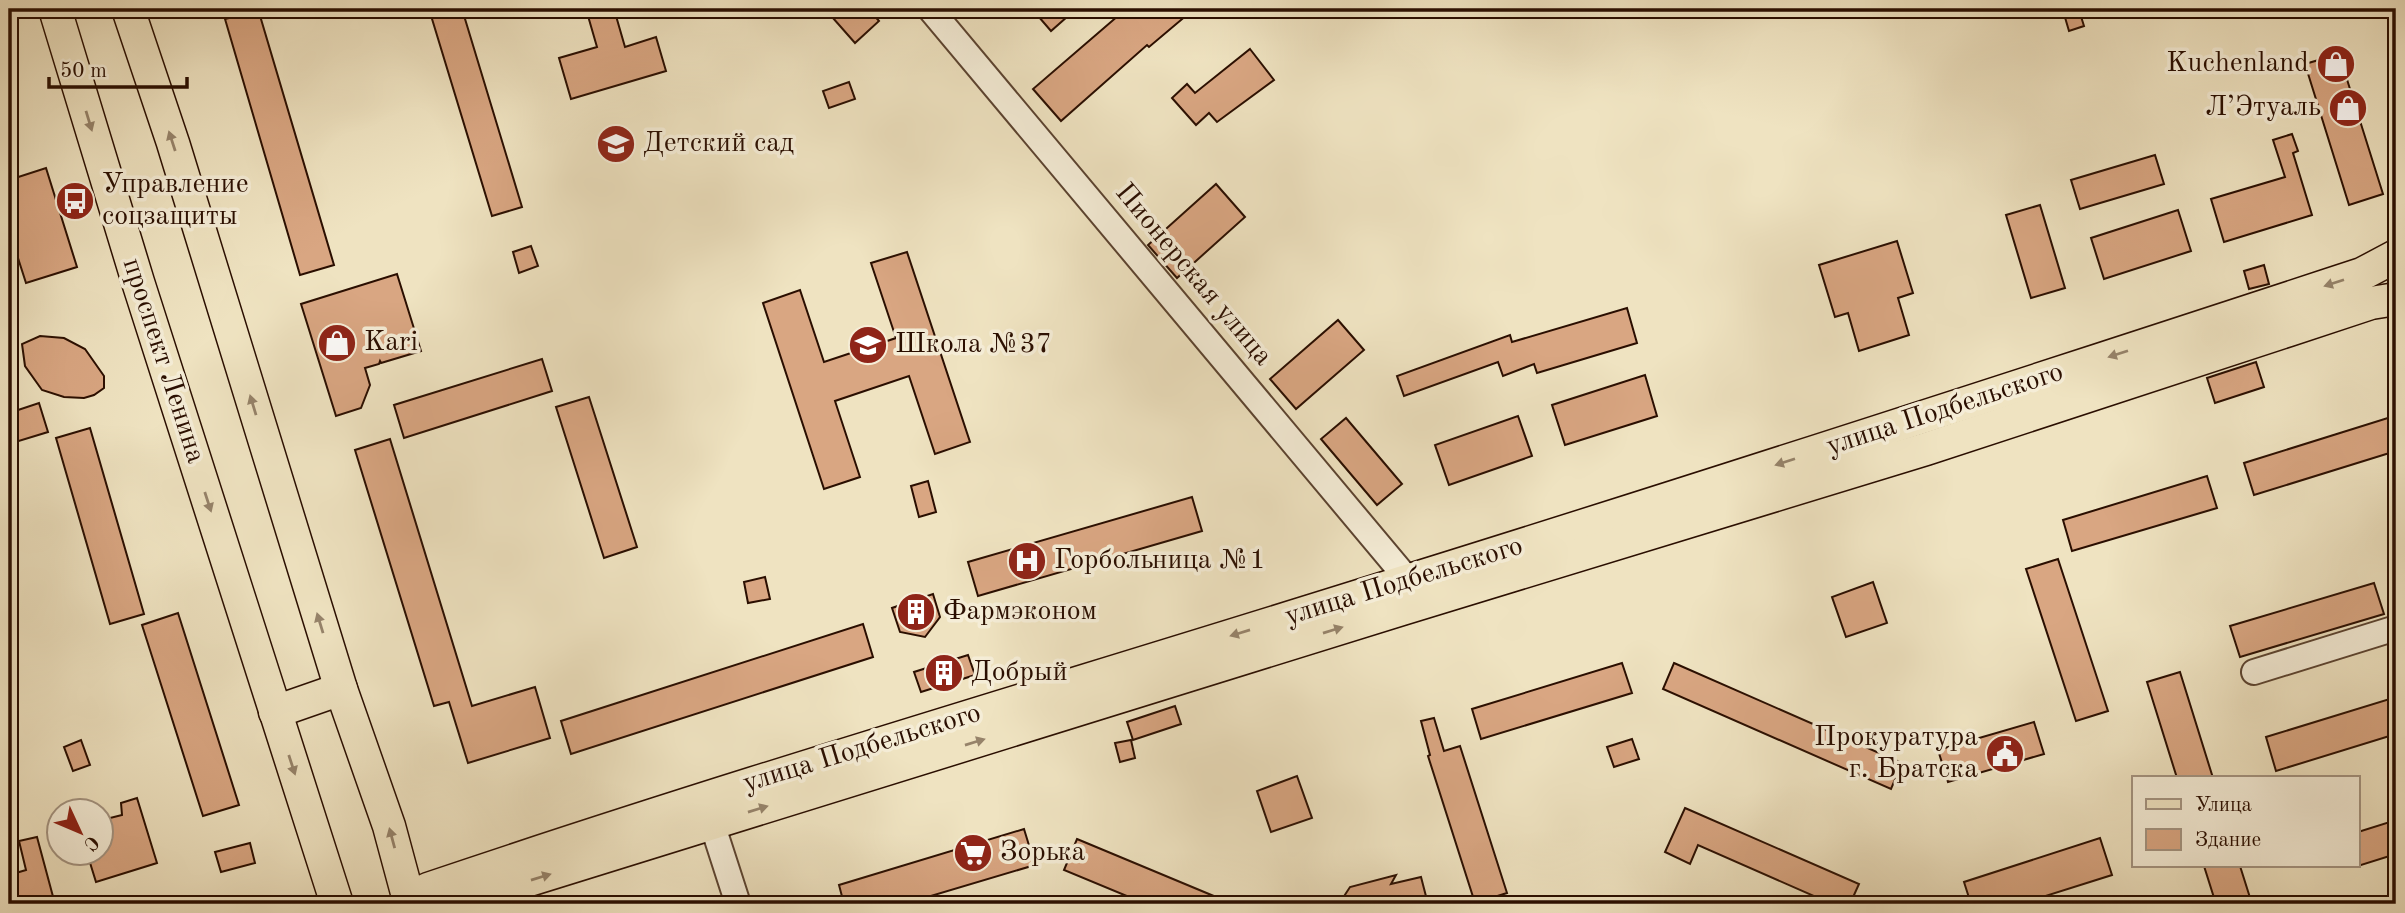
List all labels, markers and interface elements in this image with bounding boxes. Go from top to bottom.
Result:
shop icon: Kuchenland [2315,43,2357,85]
scale bar [49,46,187,90]
place label: Kuchenland [2166,50,2309,78]
text: 50 m [60,61,107,82]
shop icon: Л’Этуаль [2327,87,2369,129]
place label: Л’Этуаль [2205,94,2321,122]
one-way arrow [85,111,95,132]
school or university icon: Детский сад [595,123,637,165]
one-way arrow [166,130,177,151]
place label: Детский сад [643,130,794,158]
place label: Управление соцзащиты [102,171,249,231]
street label: Пионерская улица [1109,179,1277,371]
bus stop icon: Управление соцзащиты [54,180,96,222]
street label: проспект Ленина [117,255,209,467]
one-way arrow [2323,279,2344,289]
shop icon: Kari [316,322,358,364]
school or university icon: Школа №37 [847,324,889,366]
place label: Kari [364,329,418,357]
place label: Школа №37 [895,331,1052,359]
one-way arrow [2107,349,2128,360]
street label: улица Подбельского [1823,359,2067,461]
one-way arrow [248,394,258,415]
one-way arrow [1774,457,1795,467]
one-way arrow [203,492,213,513]
street label: улица Подбельского [1282,532,1526,632]
hospital icon: Горбольница №1 [1006,540,1048,582]
place label: Горбольница №1 [1054,547,1266,575]
building icon: Фармэконом [895,591,937,633]
place label: Фармэконом [943,598,1097,626]
one-way arrow [315,612,325,633]
one-way arrow [1323,625,1344,635]
one-way arrow [1230,628,1251,638]
building icon: Добрый [923,652,965,694]
place label: Добрый [971,659,1068,687]
street label: улица Подбельского [740,699,984,799]
place label: Прокуратура г. Братска [1814,724,1978,784]
public building icon: Прокуратура г. Братска [1984,733,2026,775]
one-way arrow [965,736,986,746]
one-way arrow [287,755,298,776]
legend [2132,776,2360,867]
text: Улица [2195,795,2252,816]
north arrow [46,797,116,867]
one-way arrow [748,804,769,814]
one-way arrow [387,827,397,848]
text: Здание [2195,830,2261,851]
text: С [79,831,102,853]
supermarket icon: Зорька [952,832,994,874]
place label: Зорька [1000,839,1086,867]
one-way arrow [531,871,552,881]

